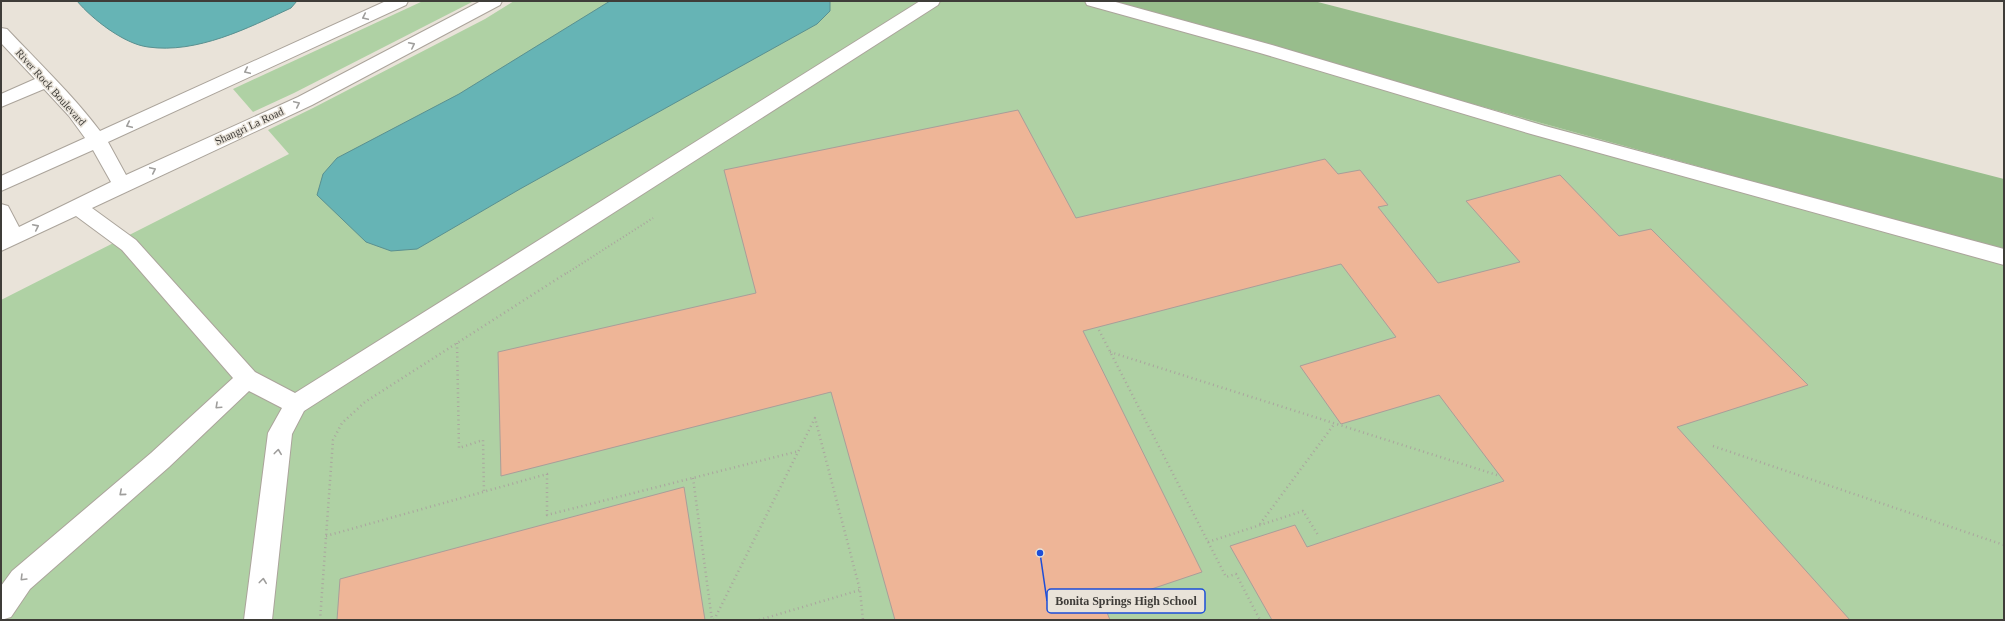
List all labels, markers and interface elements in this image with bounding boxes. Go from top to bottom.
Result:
one-way arrow [362,12,369,20]
one-way arrow [408,42,416,50]
street label: River Rock Boulevard [13,46,89,128]
one-way arrow [243,66,251,74]
one-way arrow [292,101,300,109]
street label: Shangri La Road [213,105,286,147]
one-way arrow [125,120,133,128]
one-way arrow [149,167,157,175]
one-way arrow [32,224,39,232]
one-way arrow [215,401,223,409]
one-way arrow [273,449,282,455]
one-way arrow [119,489,126,496]
one-way arrow [20,573,28,581]
one-way arrow [258,578,267,584]
callout: Bonita Springs High School [1047,589,1205,613]
text: Bonita Springs High School [1055,594,1198,608]

